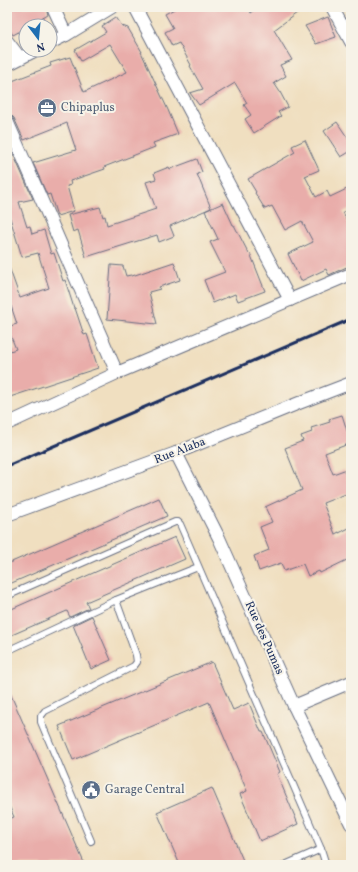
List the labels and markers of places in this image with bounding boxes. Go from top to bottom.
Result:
office icon: Chipaplus [36,97,58,119]
place label: Chipaplus [61,100,115,116]
public building icon: Garage Central [80,779,102,801]
place label: Garage Central [105,782,185,798]

